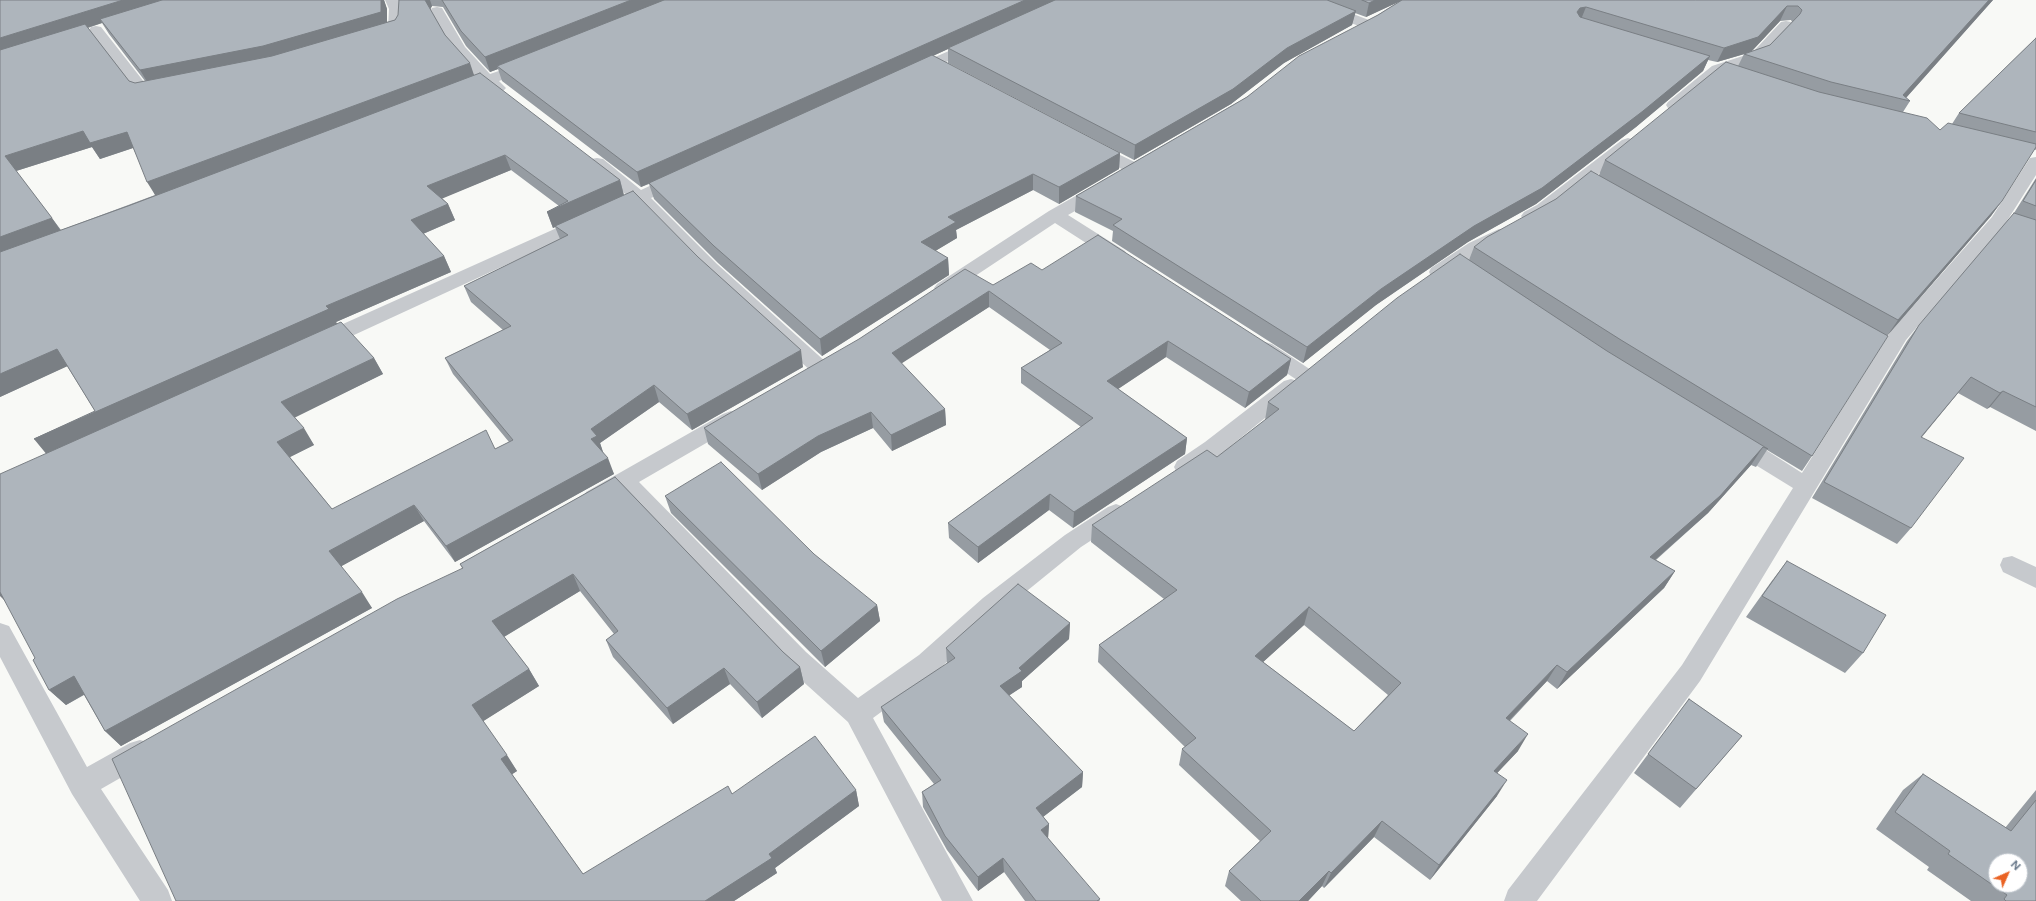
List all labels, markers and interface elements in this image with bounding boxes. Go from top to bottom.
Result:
north arrow [1988,853,2028,893]
text: N [2008,858,2023,873]

